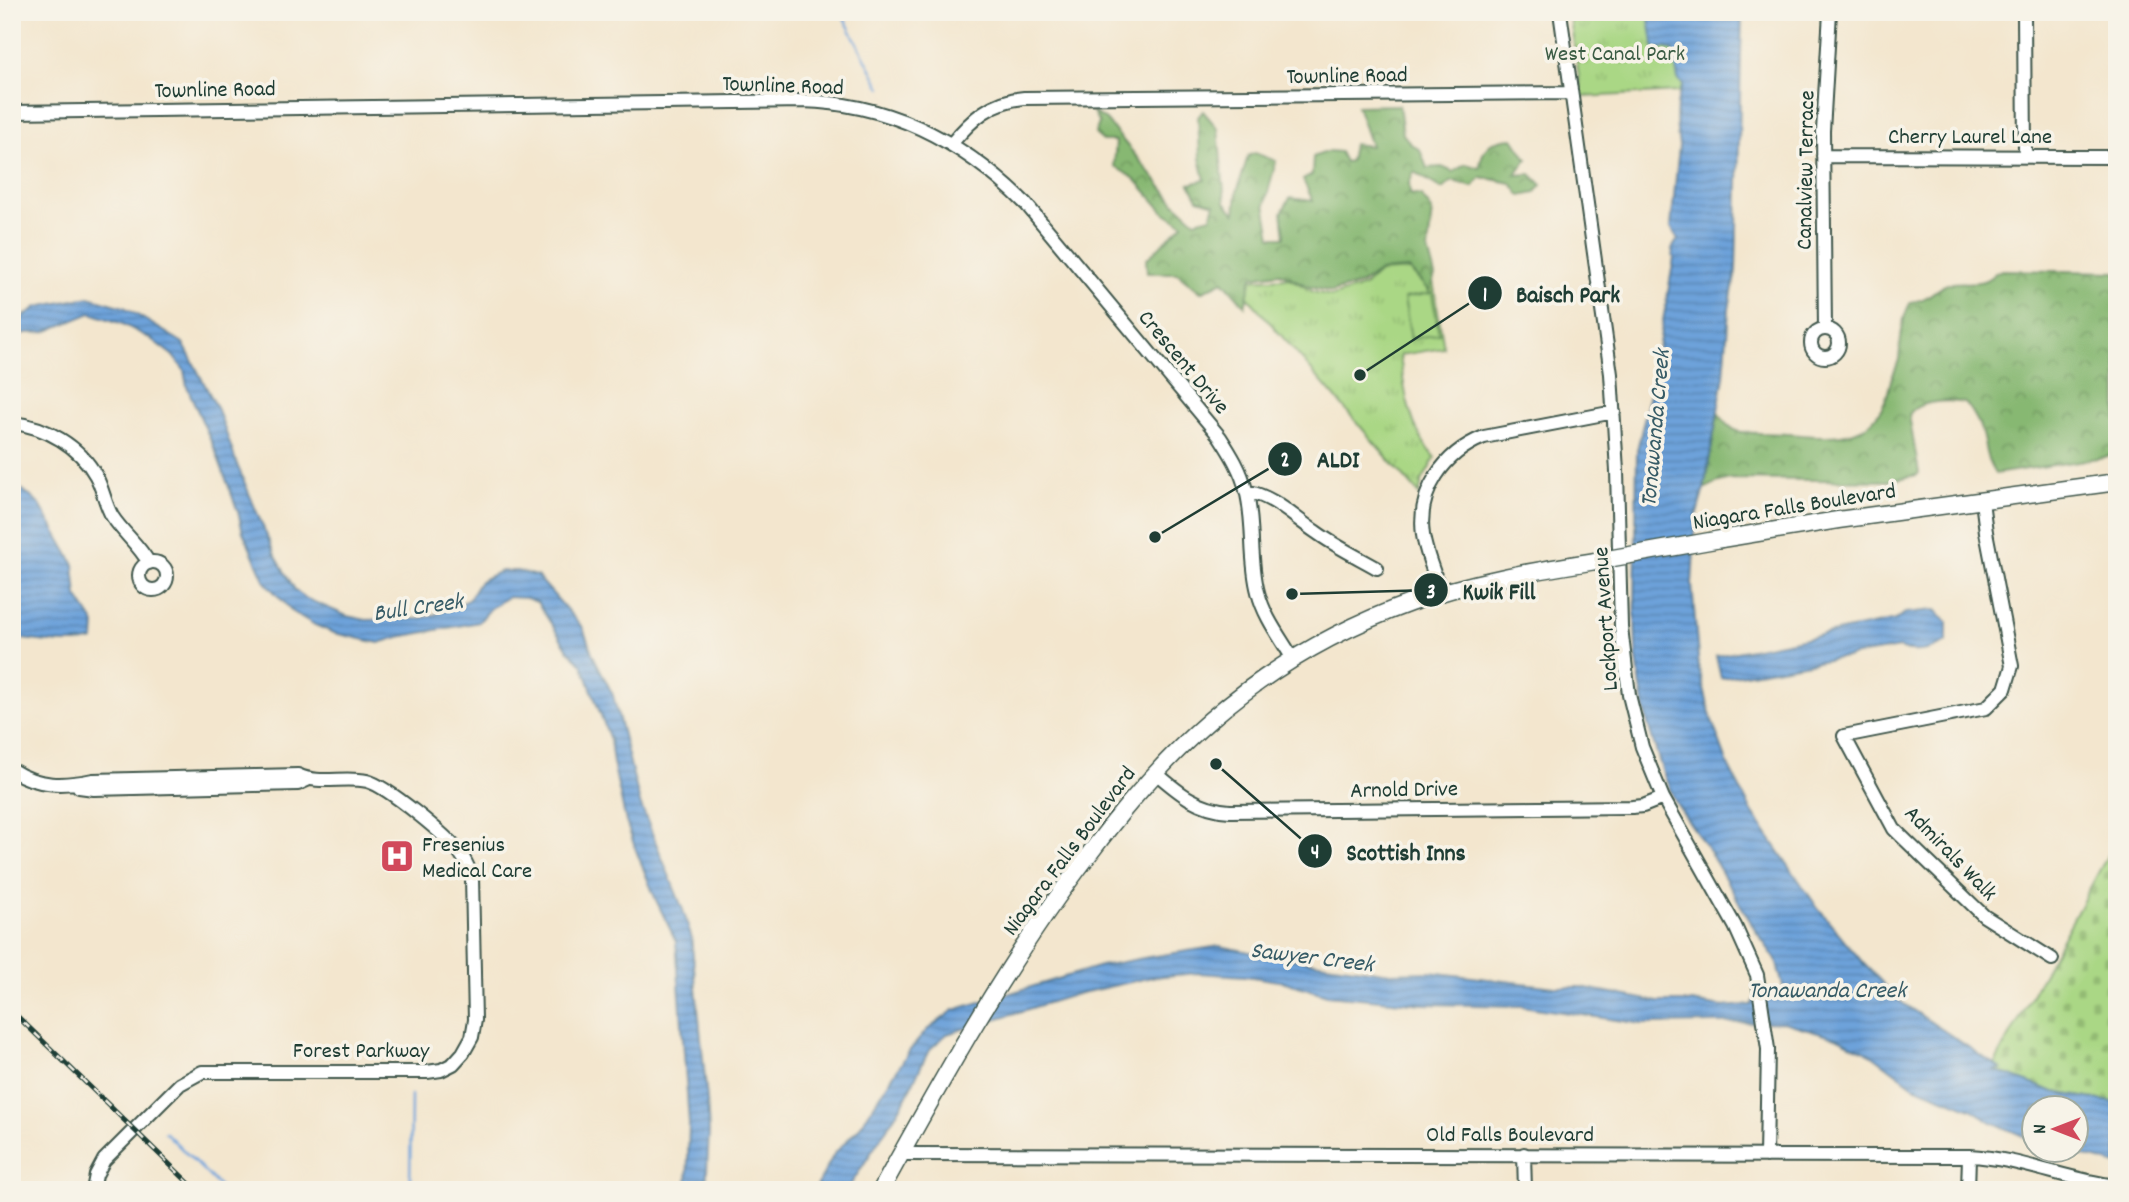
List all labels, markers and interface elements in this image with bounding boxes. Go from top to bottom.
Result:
park label: West Canal Park [1545,39,1685,72]
street label: Townline Road [1286,60,1408,95]
street label: Townline Road [722,69,844,106]
street label: Townline Road [154,74,276,109]
street label: Canalview Terrace [1790,90,1825,250]
street label: Cherry Laurel Lane [1888,122,2052,155]
callout: Baisch Park [1467,271,1634,316]
text: Baisch Park [1516,280,1620,314]
text: 1 [1483,282,1487,312]
street label: Crescent Drive [1129,304,1236,423]
water label: Tonawanda Creek [1633,346,1681,508]
callout: ALDI [1267,436,1373,481]
text: ALDI [1317,445,1360,479]
text: 2 [1280,447,1290,477]
street label: Niagara Falls Boulevard [1691,476,1898,541]
street label: Lockport Avenue [1586,546,1629,692]
callout: Kwik Fill [1413,568,1549,613]
text: Kwik Fill [1463,577,1536,611]
text: 3 [1426,579,1436,609]
water label: Bull Creek [371,586,468,632]
street label: Niagara Falls Boulevard [996,760,1146,944]
street label: Arnold Drive [1350,774,1458,809]
street label: Admirals Walk [1895,799,2004,910]
callout: Scottish Inns [1297,829,1479,874]
place label: Fresenius Medical Care [422,830,532,889]
hospital icon: Fresenius Medical Care [378,837,416,875]
text: Scottish Inns [1346,838,1466,872]
text: 4 [1311,839,1319,869]
water label: Sawyer Creek [1248,935,1377,984]
water label: Tonawanda Creek [1748,975,1908,1009]
street label: Forest Parkway [293,1036,430,1069]
north arrow [2021,1094,2090,1164]
street label: Old Falls Boulevard [1426,1120,1594,1153]
text: N [2028,1124,2055,1134]

